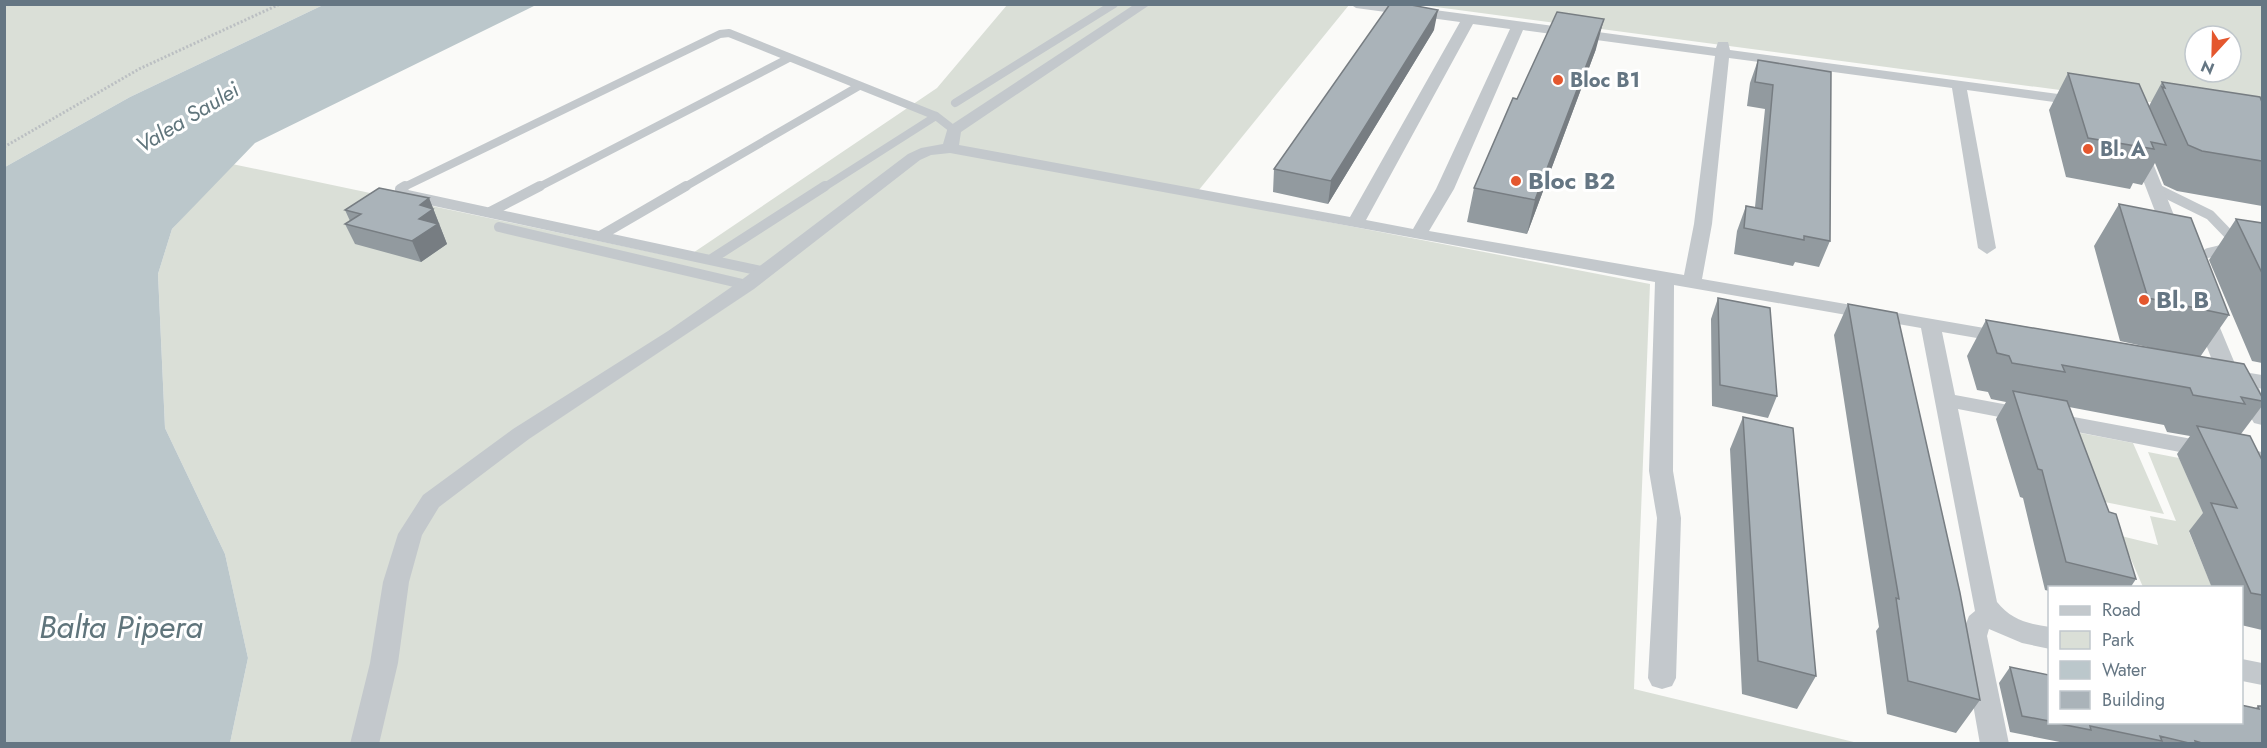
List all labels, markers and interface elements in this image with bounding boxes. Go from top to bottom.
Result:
north arrow [2183,24,2243,84]
text: N [2197,54,2218,80]
place label: Bloc B1 [1570,66,1640,95]
water label: Valea Saulei [129,73,245,160]
marker: Bloc B1 [1551,73,1565,87]
place label: Bl. A [2100,135,2146,164]
marker: Bl. A [2081,142,2095,156]
place label: Bloc B2 [1528,163,1615,198]
marker: Bloc B2 [1509,174,1523,188]
place label: Bl. B [2156,282,2209,317]
marker: Bl. B [2137,293,2151,307]
legend [2048,586,2243,724]
text: Road [2102,597,2141,623]
water label: Balta Pipera [39,604,203,650]
text: Park [2102,627,2134,653]
text: Water [2102,657,2147,683]
text: Building [2102,687,2165,713]

